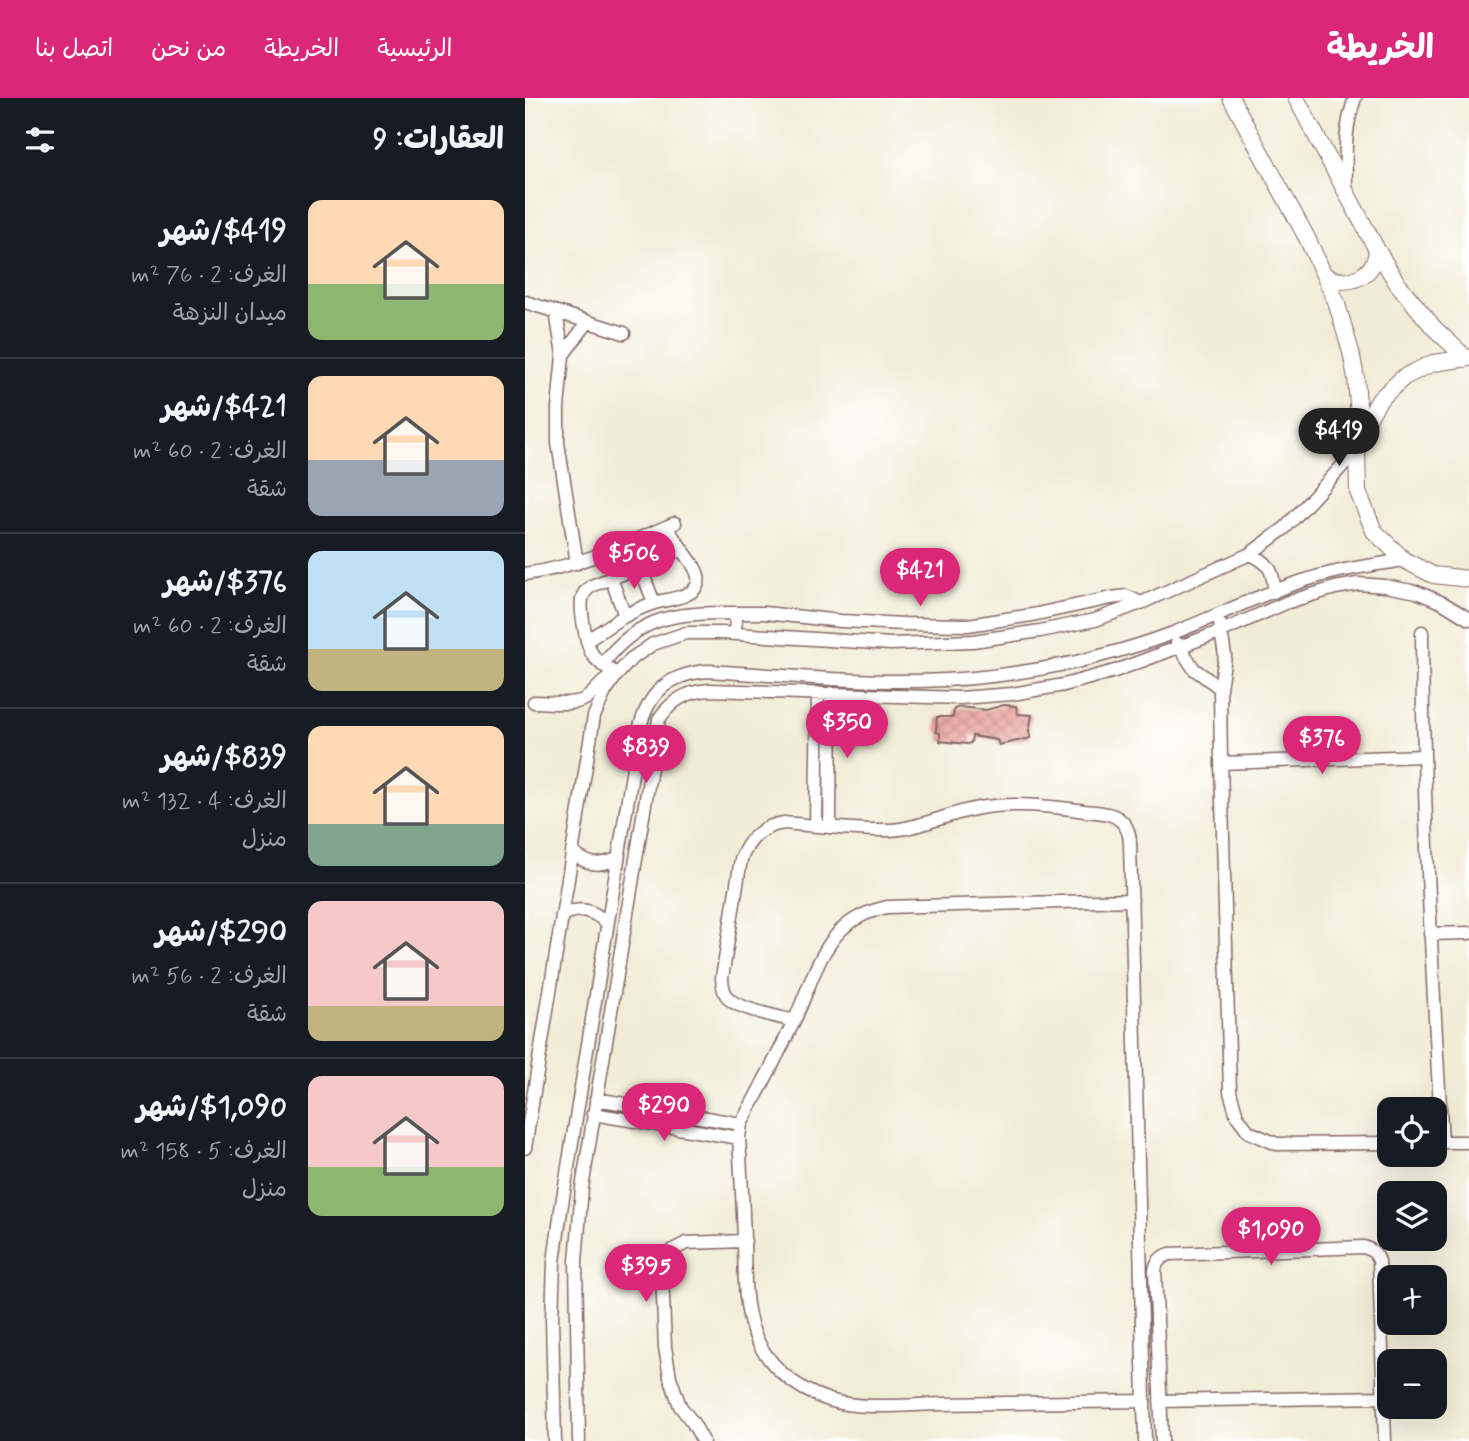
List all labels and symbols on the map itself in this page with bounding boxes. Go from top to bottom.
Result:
pin: $419 [1298,408,1380,468]
pin: $506 [593,532,675,591]
pin: $421 [879,548,961,608]
pin: $350 [806,700,888,760]
pin: $376 [1281,716,1363,776]
pin: $839 [605,726,687,785]
pin: $290 [623,1084,705,1143]
pin: $1,090 [1214,1208,1328,1267]
pin: $395 [605,1244,687,1304]

